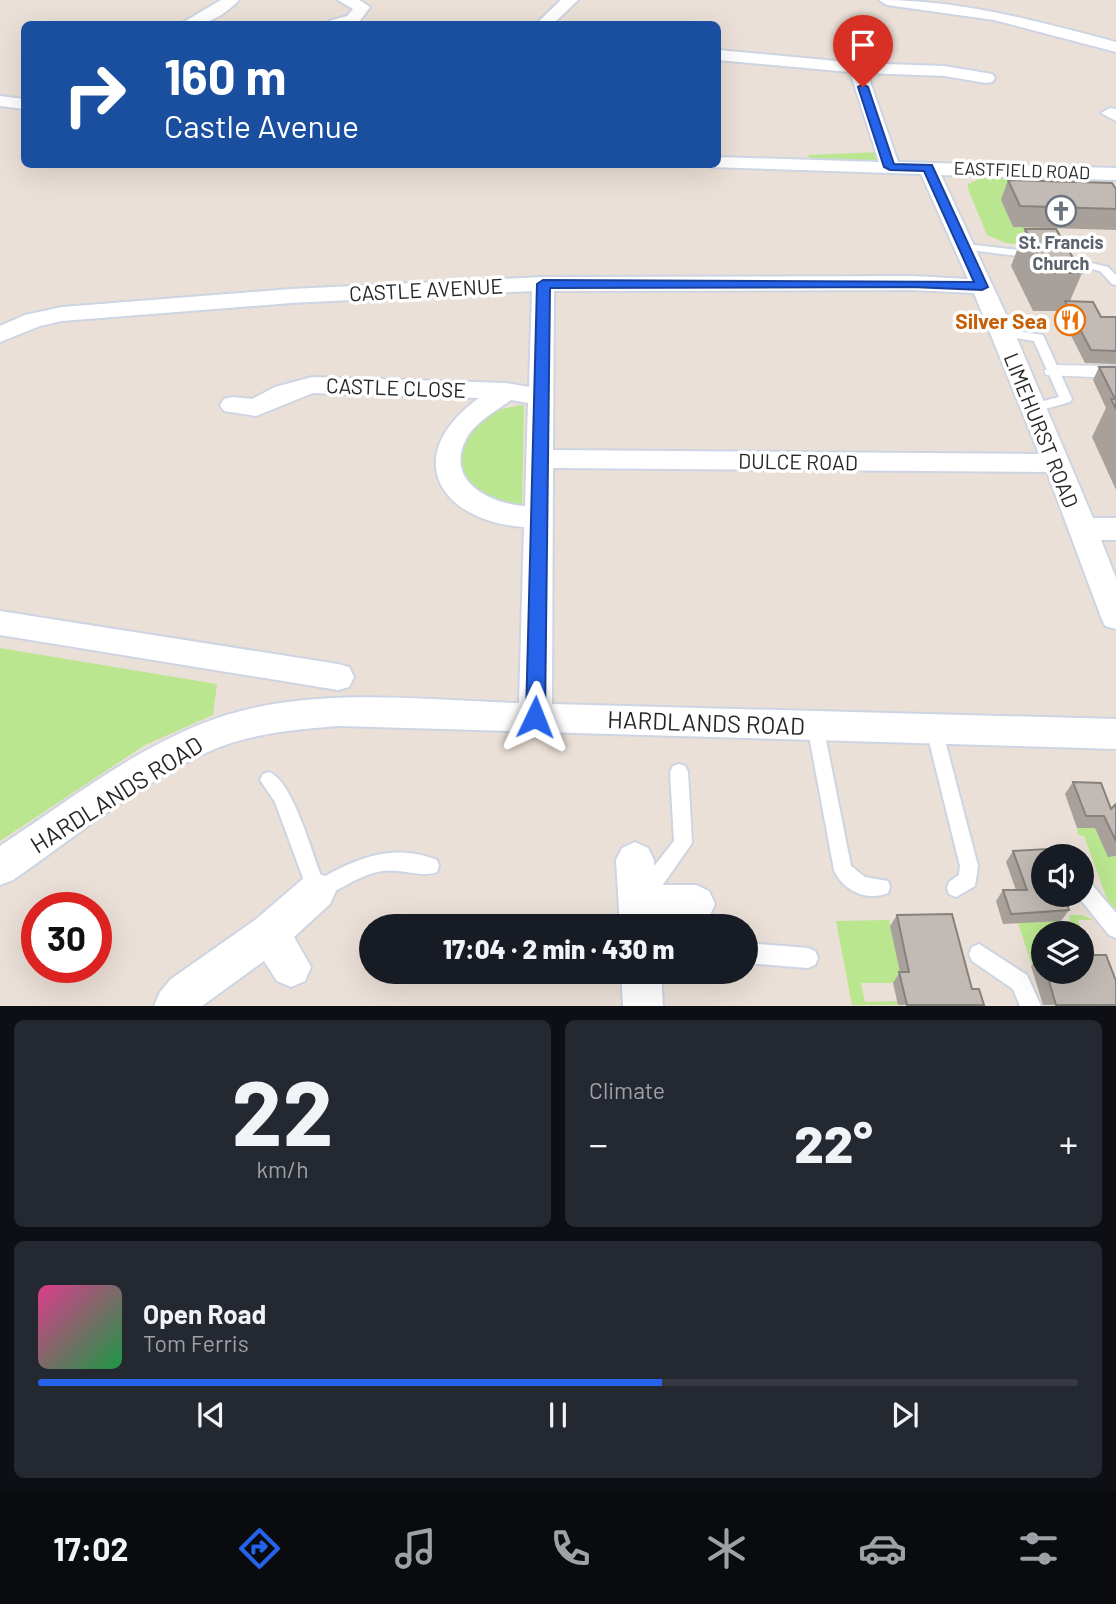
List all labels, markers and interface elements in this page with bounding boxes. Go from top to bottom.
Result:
pin [833,15,893,87]
icon: arrive [844,26,882,64]
text: 160 m [164,46,286,105]
icon: right [49,49,140,140]
text: Castle Avenue [164,106,359,144]
street label: EASTFIELD ROAD [953,157,1091,183]
church icon: St. Francis Church [1044,194,1078,228]
place label: St. Francis Church [1019,231,1103,274]
street label: CASTLE AVENUE [348,272,504,306]
restaurant icon: Silver Sea [1053,303,1087,337]
place label: Silver Sea [955,308,1047,333]
street label: LIMEHURST ROAD [1000,349,1084,511]
street label: CASTLE CLOSE [326,372,466,402]
street label: DULCE ROAD [738,447,858,475]
position arrow [498,680,572,754]
street label: HARDLANDS ROAD [607,704,805,740]
street label: HARDLANDS ROAD [24,729,208,859]
map controls [1031,844,1094,984]
button: sound [1031,844,1094,907]
speed limit sign: 30 [21,892,112,983]
button: layers [1031,921,1094,984]
text: 17:04 · 2 min · 430 m [443,933,674,964]
text: 22 [232,1055,333,1164]
text: Climate [589,1076,665,1104]
text: 22° [794,1111,873,1173]
text: − [589,1120,608,1166]
text: + [1059,1120,1078,1166]
text: km/h [256,1155,309,1183]
text: Open Road [143,1298,266,1329]
text: Tom Ferris [143,1329,249,1357]
icon: previous [192,1396,230,1434]
icon: pause [539,1396,577,1434]
icon: next [886,1396,924,1434]
icon: directions [235,1524,284,1573]
icon: music [391,1524,440,1573]
icon: phone [546,1524,595,1573]
icon: climate [702,1524,751,1573]
icon: car [858,1524,907,1573]
icon: filters [1014,1524,1063,1573]
text: 17:02 [53,1529,128,1567]

